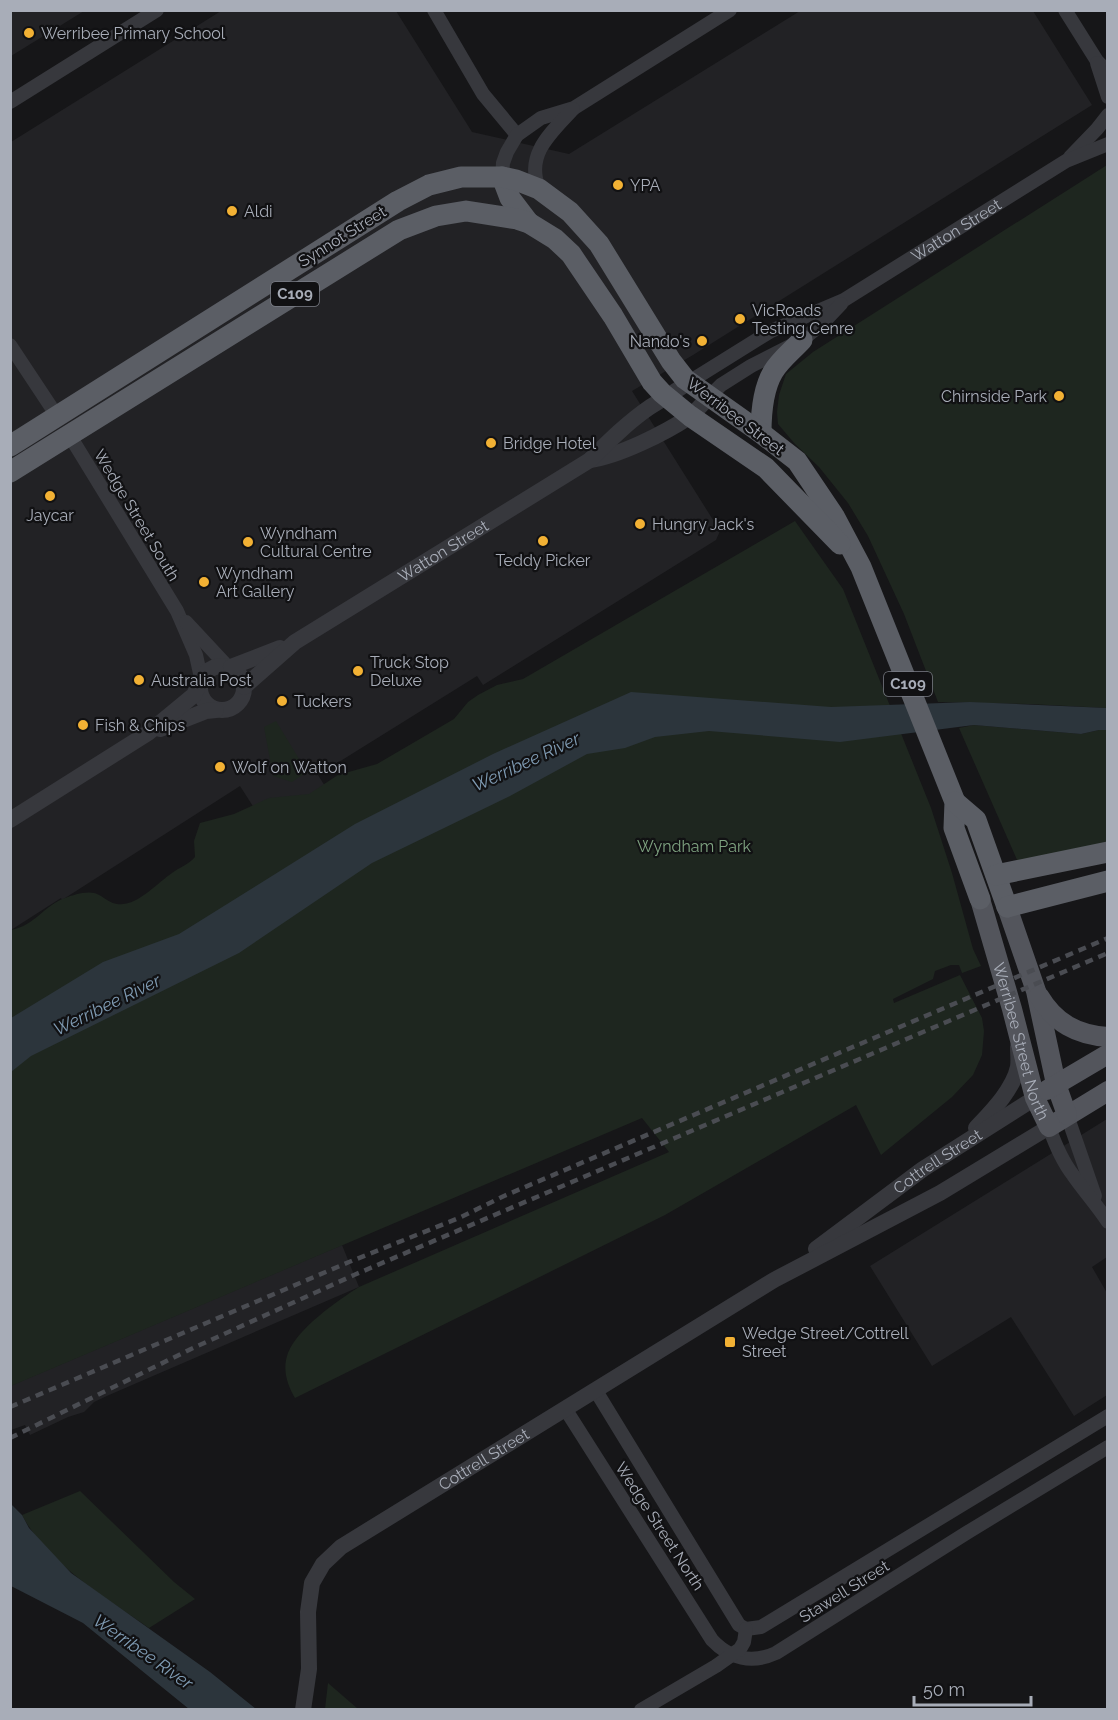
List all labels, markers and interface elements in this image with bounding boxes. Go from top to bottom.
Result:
place label: Werribee Primary School [41,24,226,43]
marker: Werribee Primary School [22,26,36,40]
place label: YPA [630,176,661,195]
marker: YPA [611,178,625,192]
street label: Watton Street [908,195,1005,266]
place label: Aldi [244,202,273,221]
street label: Synnot Street [295,202,390,271]
marker: Aldi [225,204,239,218]
road number: C109 [271,282,319,306]
place label: VicRoads Testing Cenre [752,301,854,338]
marker: VicRoads Testing Cenre [733,312,747,326]
place label: Nando's [630,332,690,351]
marker: Nando's [695,334,709,348]
street label: Werribee Street [683,374,789,460]
place label: Chirnside Park [941,387,1048,406]
marker: Chirnside Park [1052,389,1066,403]
place label: Bridge Hotel [503,434,597,453]
marker: Bridge Hotel [484,436,498,450]
street label: Wedge Street South [90,446,183,585]
marker: Jaycar [43,489,57,503]
place label: Jaycar [26,506,74,525]
place label: Hungry Jack's [652,515,755,534]
street label: Watton Street [395,516,492,586]
marker: Hungry Jack's [633,517,647,531]
place label: Wyndham Cultural Centre [260,524,372,561]
marker: Teddy Picker [536,534,550,548]
marker: Wyndham Cultural Centre [241,535,255,549]
place label: Teddy Picker [496,551,591,570]
place label: Wyndham Art Gallery [216,564,295,601]
marker: Wyndham Art Gallery [197,575,211,589]
place label: Truck Stop Deluxe [370,653,449,690]
marker: Truck Stop Deluxe [351,664,365,678]
place label: Australia Post [151,671,252,690]
road number: C109 [884,672,932,696]
marker: Australia Post [132,673,146,687]
place label: Tuckers [294,692,352,711]
marker: Tuckers [275,694,289,708]
place label: Fish & Chips [95,716,185,735]
marker: Fish & Chips [76,718,90,732]
water label: Werribee River [469,727,584,796]
place label: Wolf on Watton [232,758,347,777]
marker: Wolf on Watton [213,760,227,774]
park label: Wyndham Park [637,837,752,856]
street label: Werribee Street North [989,960,1053,1123]
water label: Werribee River [50,969,165,1040]
street label: Cottrell Street [890,1125,986,1198]
place label: Wedge Street/Cottrell Street [742,1324,909,1361]
marker: Wedge Street/Cottrell Street [723,1335,737,1349]
street label: Cottrell Street [435,1424,533,1495]
street label: Wedge Street North [611,1459,708,1594]
street label: Stawell Street [796,1556,893,1627]
water label: Werribee River [89,1610,198,1694]
scale bar [914,1669,1031,1707]
text: 50 m [923,1679,965,1700]

